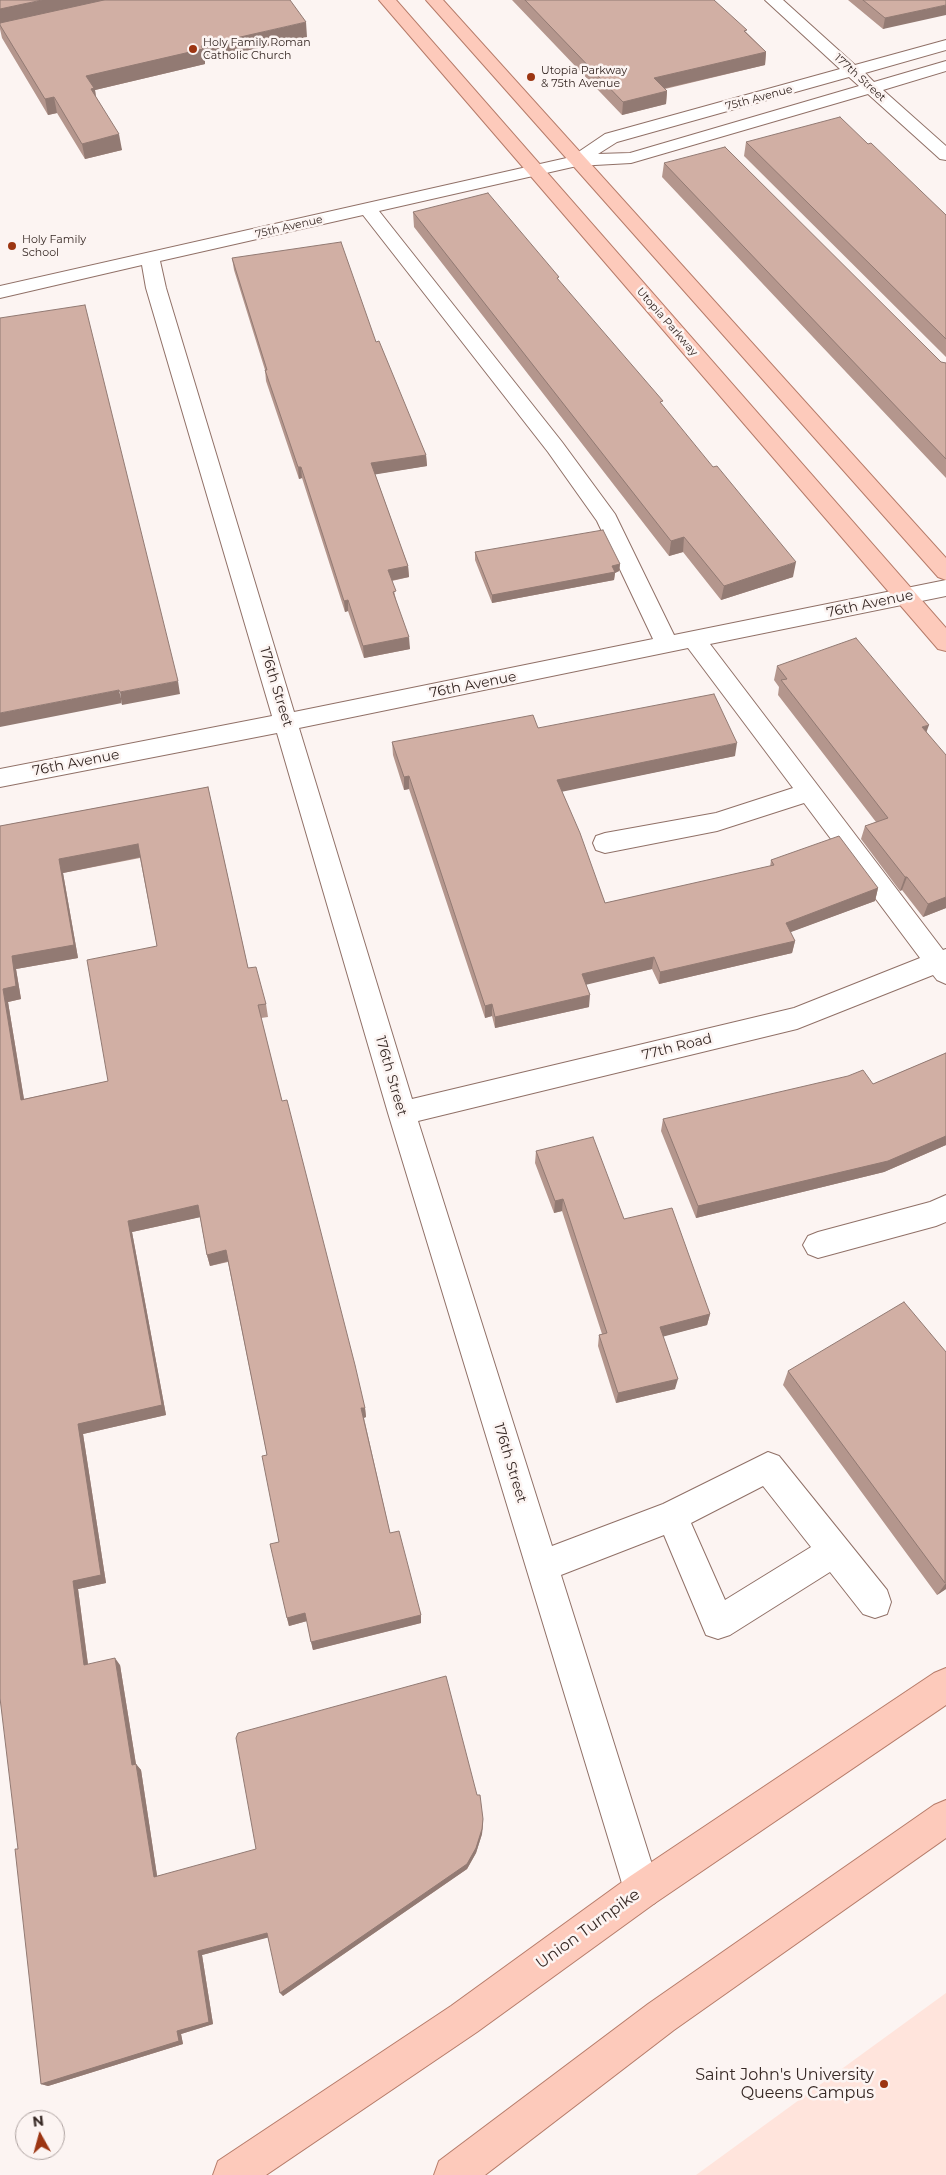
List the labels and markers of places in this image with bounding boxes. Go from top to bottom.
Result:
place label: Holy Family Roman Catholic Church [203,36,311,62]
marker: Holy Family Roman Catholic Church [187,43,199,55]
place label: Utopia Parkway & 75th Avenue [541,64,627,90]
marker: Utopia Parkway & 75th Avenue [525,71,537,83]
place label: Holy Family School [22,233,86,259]
marker: Holy Family School [6,240,18,252]
place label: Saint John's University Queens Campus [695,2065,874,2103]
marker: Saint John's University Queens Campus [878,2078,890,2090]

